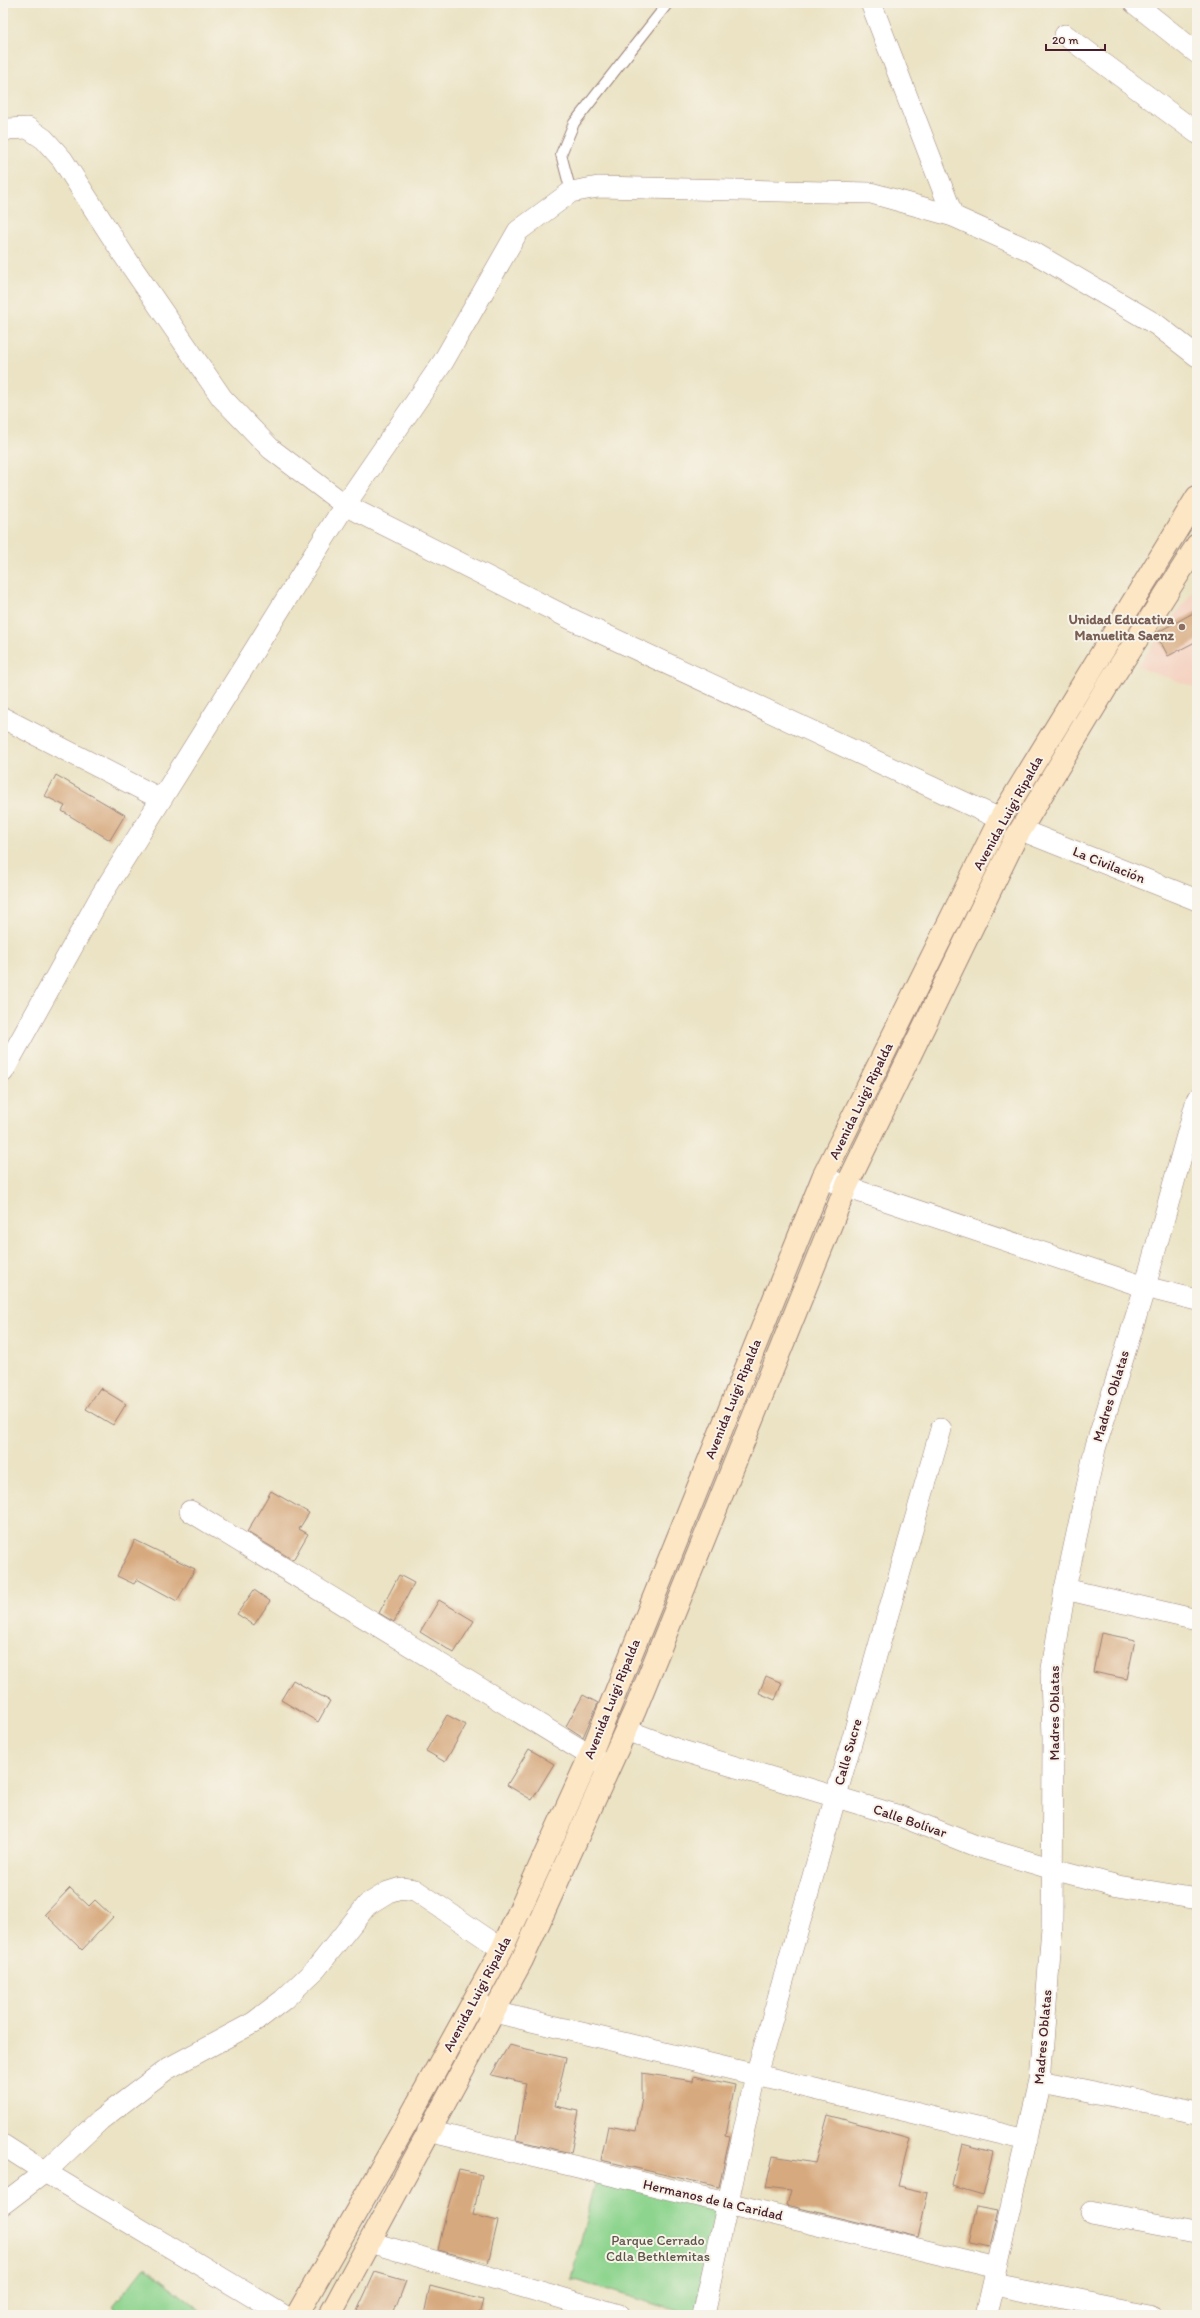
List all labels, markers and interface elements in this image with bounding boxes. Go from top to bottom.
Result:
scale bar [1046,26,1105,52]
text: 20 m [1052,33,1079,47]
place label: Unidad Educativa Manuelita Saenz [1069,611,1175,644]
marker: Unidad Educativa Manuelita Saenz [1177,622,1187,632]
street label: Avenida Luigi Ripalda [969,752,1047,873]
street label: La Civilación [1070,843,1148,887]
street label: Avenida Luigi Ripalda [825,1039,897,1162]
street label: Avenida Luigi Ripalda [701,1336,765,1462]
street label: Madres Oblatas [1089,1348,1133,1444]
street label: Avenida Luigi Ripalda [580,1636,644,1762]
street label: Madres Oblatas [1046,1666,1063,1760]
street label: Calle Sucre [830,1716,866,1787]
street label: Calle Bolívar [871,1801,950,1842]
street label: Avenida Luigi Ripalda [439,1933,515,2055]
street label: Madres Oblatas [1030,1989,1056,2085]
street label: Hermanos de la Caridad [641,2176,785,2224]
park label: Parque Cerrado Cdla Bethlemitas [606,2232,710,2265]

